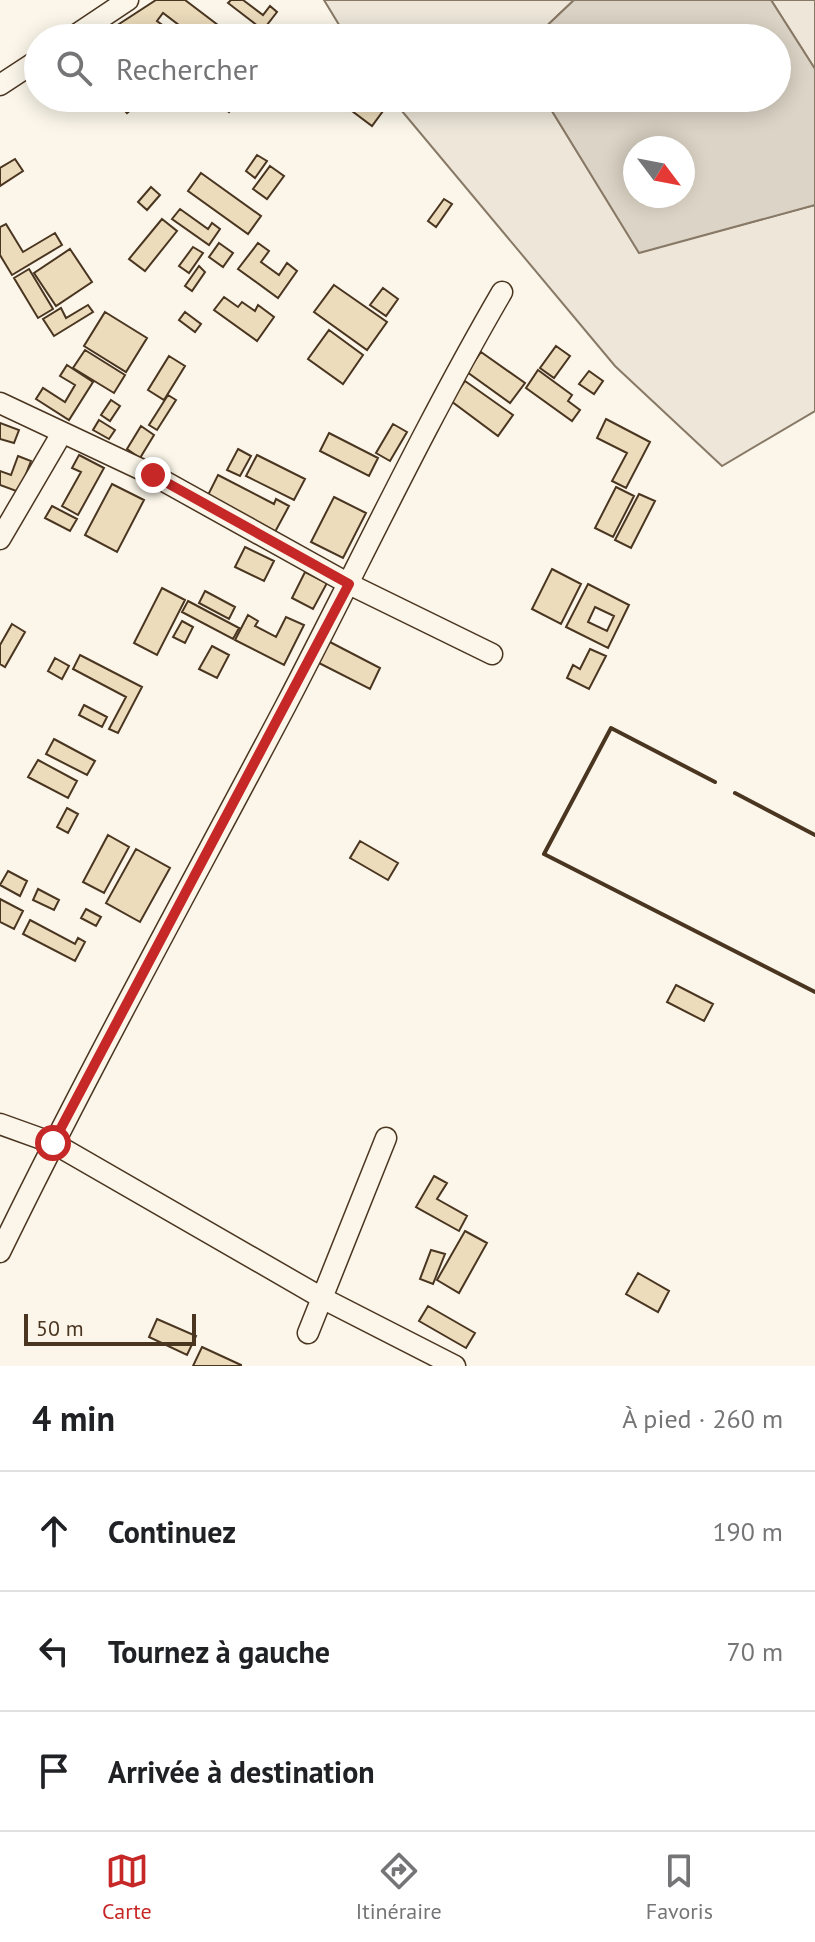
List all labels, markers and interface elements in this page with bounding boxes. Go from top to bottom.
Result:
search box [24,24,791,112]
icon: search [52,46,96,90]
text: Rechercher [116,49,258,88]
north arrow [623,136,695,208]
route end [135,457,171,493]
route start [35,1125,71,1161]
scale bar [24,1310,196,1346]
text: 50 m [36,1314,84,1342]
text: 4 min [32,1396,115,1440]
text: À pied · 260 m [622,1402,783,1435]
icon: ahead [32,1509,76,1553]
text: Continuez [108,1512,236,1551]
text: 190 m [712,1515,783,1548]
icon: left [32,1629,76,1673]
text: Tournez à gauche [108,1632,330,1671]
text: 70 m [727,1635,783,1668]
icon: arrive [32,1749,76,1793]
text: Arrivée à destination [108,1752,375,1791]
tab: Carte [102,1849,152,1925]
tab: Itinéraire [356,1849,442,1925]
tab: Favoris [646,1849,713,1925]

